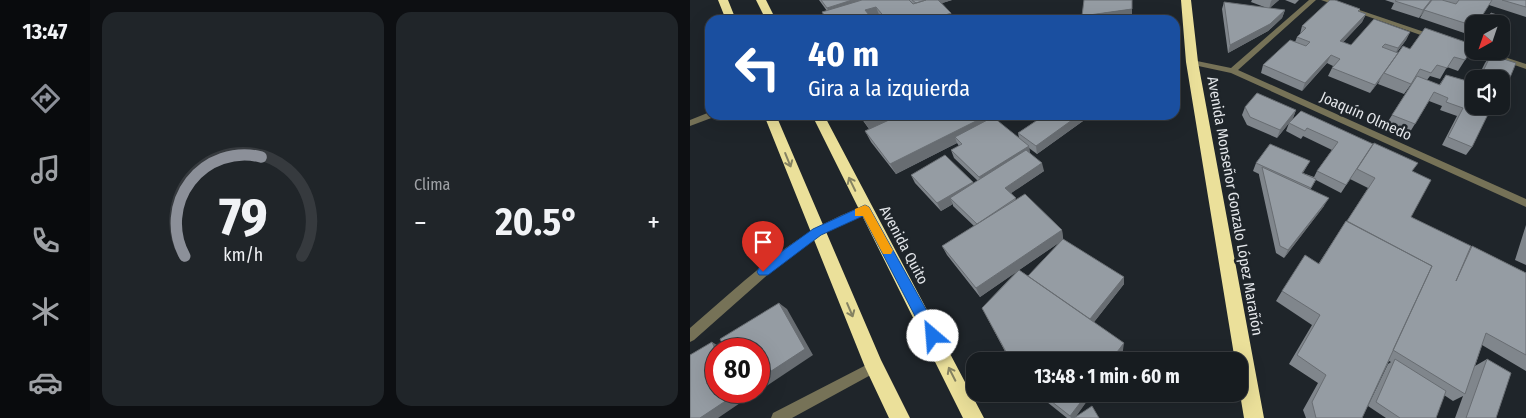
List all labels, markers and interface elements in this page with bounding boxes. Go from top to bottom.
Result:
north arrow [1465,15,1510,60]
map controls [1465,15,1510,115]
text: 13:47 [23,18,67,45]
text: 40 m [808,33,879,75]
icon: left [725,35,790,100]
button: sound [1465,70,1510,115]
text: Gira a la izquierda [808,75,970,102]
street label: Avenida Monseñor Gonzalo López Marañón [1203,75,1267,337]
icon: directions [28,81,63,116]
street label: Joaquín Olmedo [1317,88,1415,144]
icon: music [28,152,63,187]
one-way arrow [784,152,793,167]
text: Clima [414,175,450,194]
one-way arrow [847,177,856,192]
text: 79 [219,186,267,249]
text: 20.5° [495,199,579,245]
street label: Avenida Quito [876,203,932,287]
text: − [414,206,427,239]
text: + [647,206,660,239]
pin [742,221,784,272]
icon: phone [28,223,63,258]
icon: arrive [749,228,777,256]
text: km/h [223,244,263,266]
icon: climate [28,294,63,329]
one-way arrow [846,302,855,317]
position arrow [906,309,958,361]
speed limit sign: 80 [705,338,770,403]
icon: car [28,365,63,400]
text: 13:48 · 1 min · 60 m [1034,365,1180,388]
one-way arrow [947,367,957,382]

